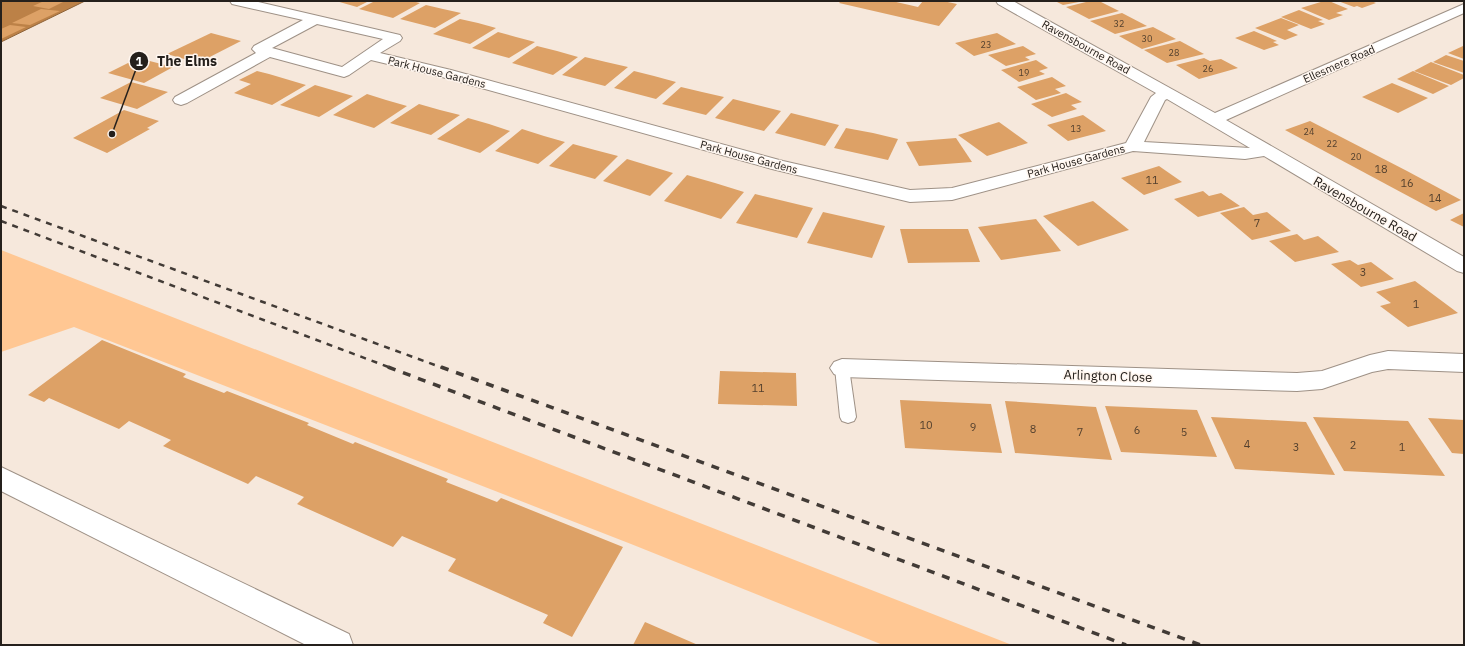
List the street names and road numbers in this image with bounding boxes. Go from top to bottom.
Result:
street label: Ravensbourne Road [1039,17,1133,77]
street label: Ellesmere Road [1301,42,1377,86]
street label: Park House Gardens [387,53,487,91]
street label: Park House Gardens [699,137,799,177]
street label: Park House Gardens [1026,141,1126,181]
street label: Ravensbourne Road [1310,172,1420,246]
street label: Arlington Close [1063,366,1153,386]

